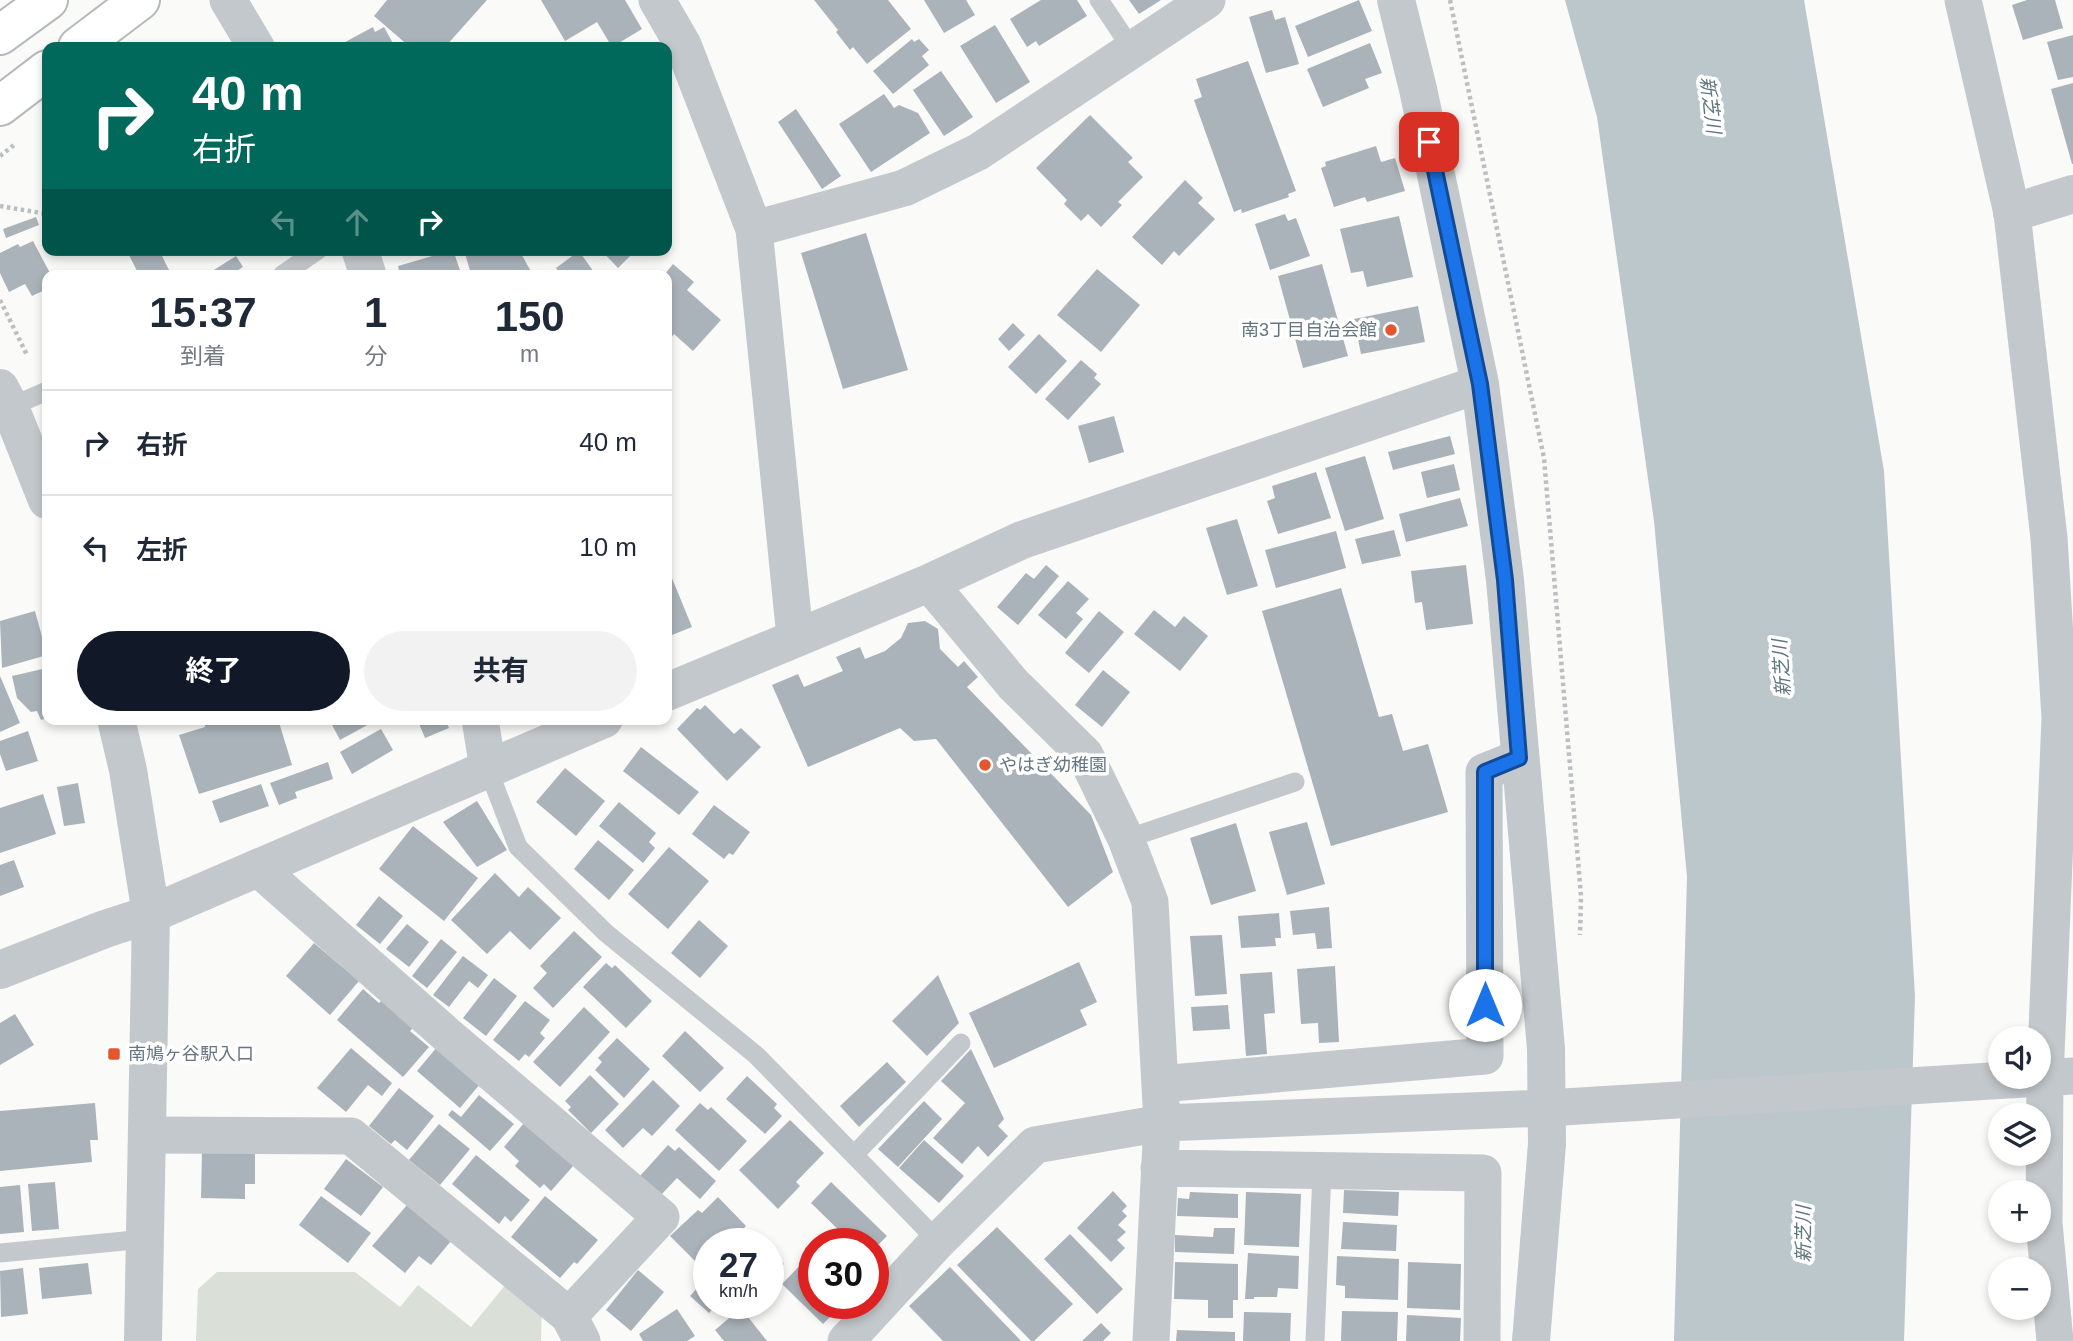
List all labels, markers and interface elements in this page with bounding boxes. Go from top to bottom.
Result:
text: 40 m [192,66,304,120]
icon: right [77,70,168,161]
water label: 新芝川 [1697,75,1725,137]
pin [1399,112,1459,172]
icon: arrive [1410,123,1448,161]
text: 右折 [192,131,256,167]
icon: left [265,203,303,241]
icon: ahead [338,203,376,241]
icon: right [411,203,449,241]
text: 15:37 [149,289,257,336]
text: 1 [364,289,387,336]
text: 150 [495,293,565,340]
place label: 南3丁目自治会館 [1241,320,1377,340]
marker: 南3丁目自治会館 [1383,322,1399,338]
text: m [520,341,539,367]
text: 到着 [180,343,226,369]
text: 分 [364,343,387,369]
icon: right [77,424,115,462]
text: 40 m [579,427,637,457]
text: 右折 [136,430,188,460]
icon: left [77,529,115,567]
text: 10 m [579,532,637,562]
text: 左折 [136,535,188,565]
button: 終了 [77,631,350,711]
button: 共有 [364,631,637,711]
water label: 新芝川 [1769,637,1794,697]
place label: やはぎ幼稚園 [999,755,1107,775]
marker: やはぎ幼稚園 [977,757,993,773]
position arrow [1448,968,1522,1042]
map controls [1988,1026,2051,1320]
button: sound [1988,1026,2051,1089]
place label: 南鳩ヶ谷駅入口 [128,1044,254,1064]
marker: 南鳩ヶ谷駅入口 [106,1046,122,1062]
button: layers [1988,1103,2051,1166]
button: + [1988,1180,2051,1243]
water label: 新芝川 [1793,1204,1814,1263]
speed limit sign: 30 [798,1228,889,1319]
text: 27 [719,1245,758,1284]
button: − [1988,1257,2051,1320]
text: km/h [719,1281,758,1301]

